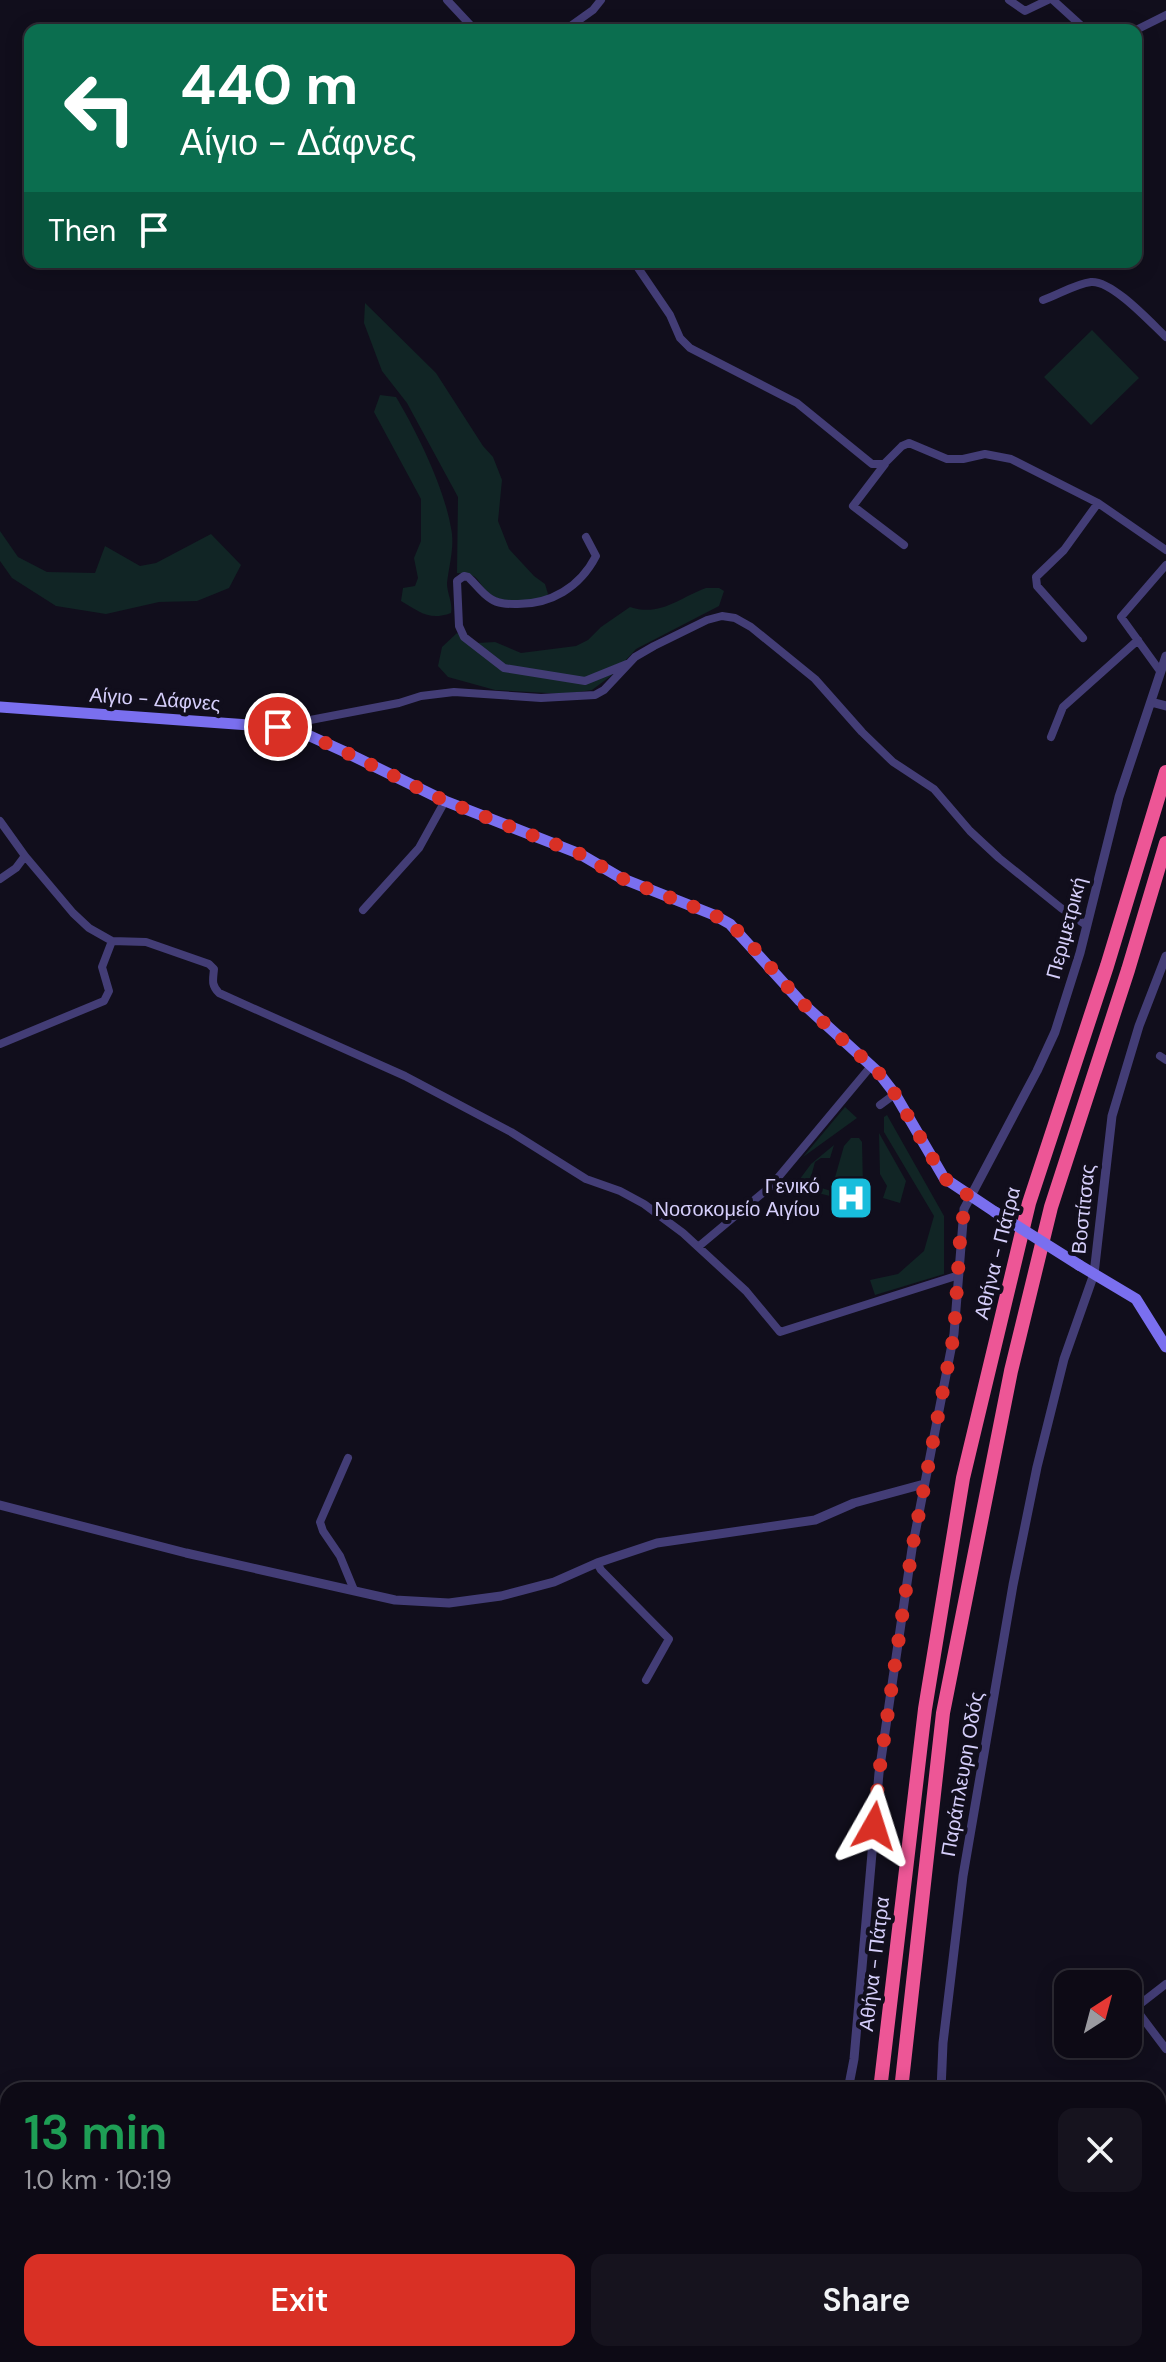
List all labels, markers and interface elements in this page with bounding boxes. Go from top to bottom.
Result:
text: 440 m [180,48,358,121]
icon: left [48,56,152,160]
text: Αίγιο - Δάφνες [180,119,416,166]
icon: arrive [132,208,176,252]
text: Then [48,211,116,250]
street label: Αίγιο - Δάφνες [89,681,222,717]
pin [244,693,312,761]
icon: arrive [256,705,300,749]
street label: Περιμετρική [1040,874,1092,982]
street label: Βοστίτσας [1065,1162,1101,1255]
place label: Γενικό Νοσοκομείο Αιγίου [654,1173,820,1222]
hospital icon: Γενικό Νοσοκομείο Αιγίου [827,1174,875,1222]
street label: Αθήνα - Πάτρα [968,1184,1026,1322]
street label: Παράπλευρη Οδός [935,1689,989,1858]
position arrow [832,1784,916,1868]
street label: Αθήνα - Πάτρα [853,1895,895,2033]
north arrow [1054,1970,1142,2058]
map controls [1054,1970,1142,2058]
text: 13 min [24,2101,167,2164]
button: close [1058,2108,1142,2192]
text: 1.0 km · 10:19 [24,2163,172,2197]
button: Exit [24,2254,575,2346]
button: Share [591,2254,1142,2346]

